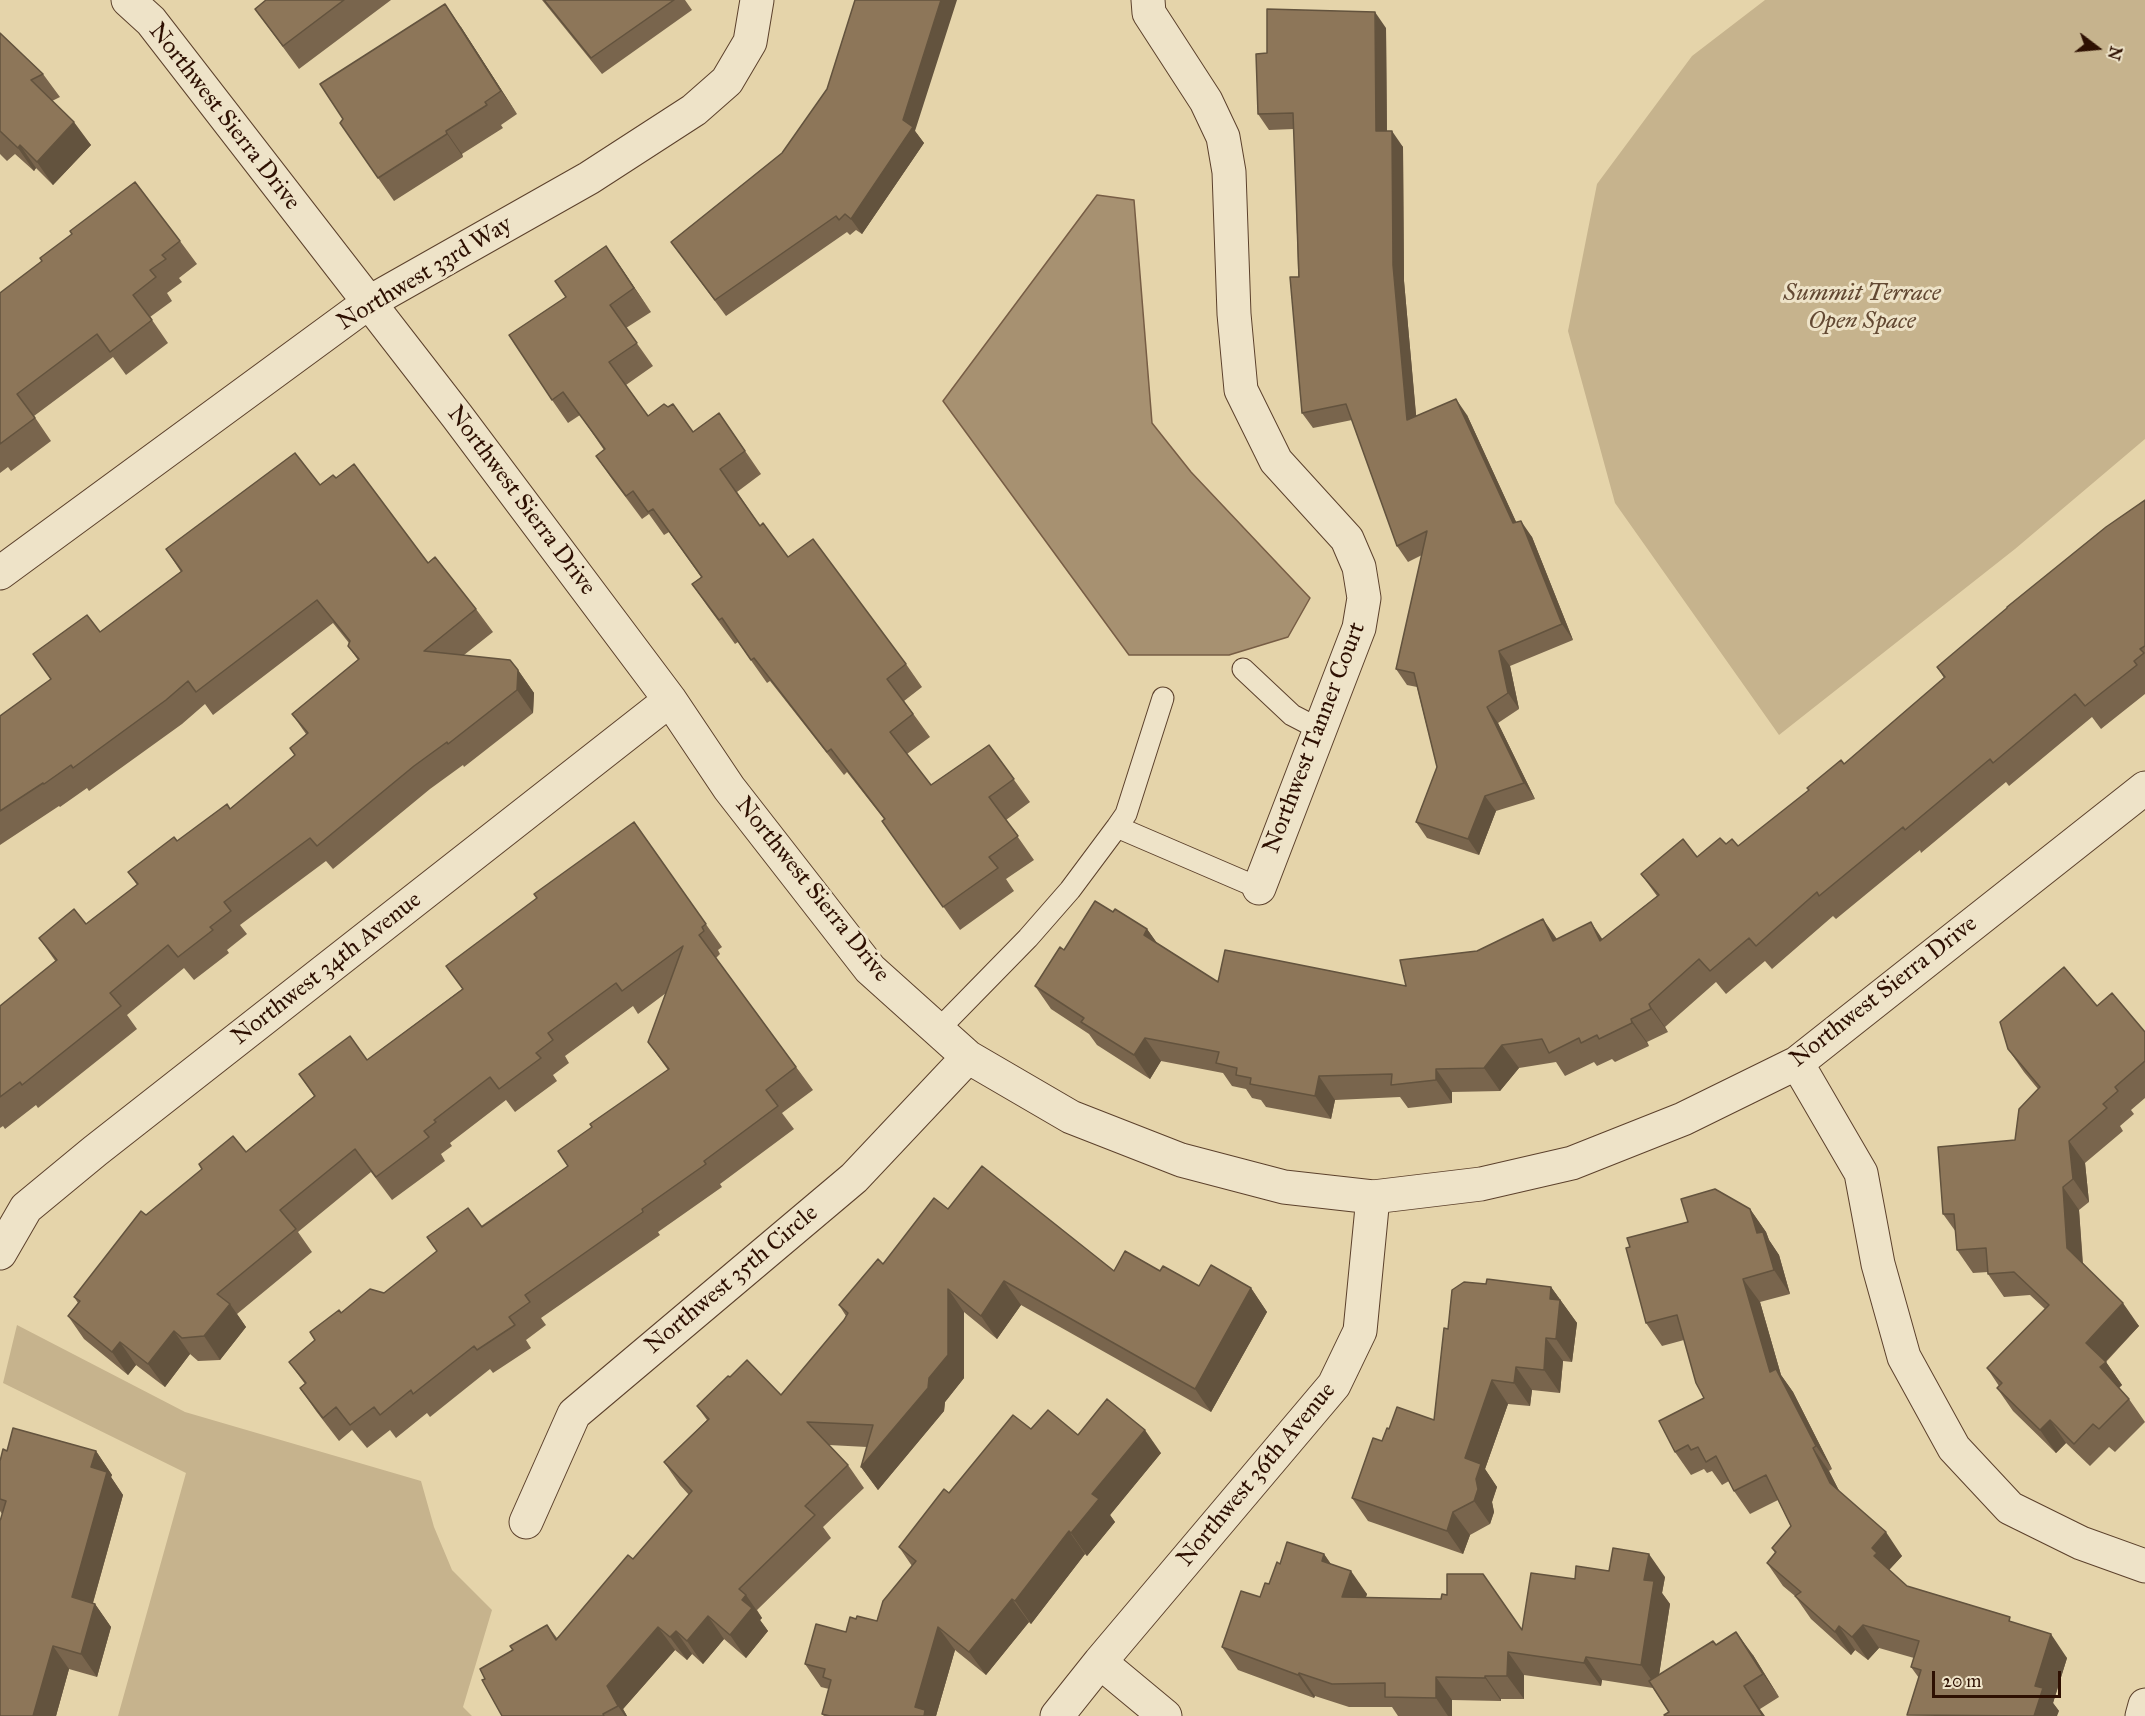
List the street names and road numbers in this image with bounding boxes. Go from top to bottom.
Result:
street label: Northwest Sierra Drive [142,18,306,216]
street label: Northwest 33rd Way [332,210,518,338]
street label: Northwest Sierra Drive [440,401,602,601]
street label: Northwest Tanner Court [1258,619,1372,857]
street label: Northwest Sierra Drive [729,792,895,988]
street label: Northwest 34th Avenue [226,886,428,1052]
street label: Northwest Sierra Drive [1785,910,1983,1074]
street label: Northwest 35th Circle [640,1199,824,1361]
street label: Northwest 36th Avenue [1172,1377,1342,1573]

